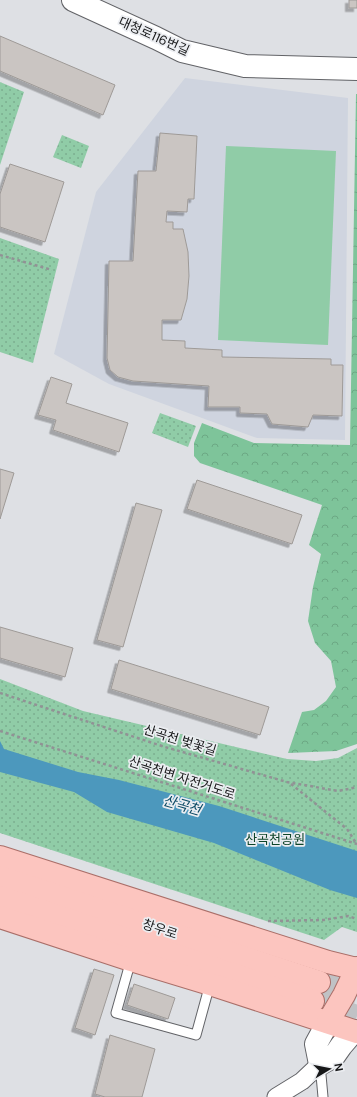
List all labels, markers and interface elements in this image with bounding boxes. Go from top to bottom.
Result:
street label: 대청로116번길 [116,13,192,59]
street label: 산곡천 벚꽃길 [142,721,218,759]
street label: 산곡천변 자전거도로 [127,753,237,803]
water label: 산곡천 [161,791,204,819]
park label: 산곡천공원 [245,831,305,848]
street label: 창우로 [140,915,180,943]
north arrow [309,1049,349,1089]
text: N [331,1062,346,1072]

